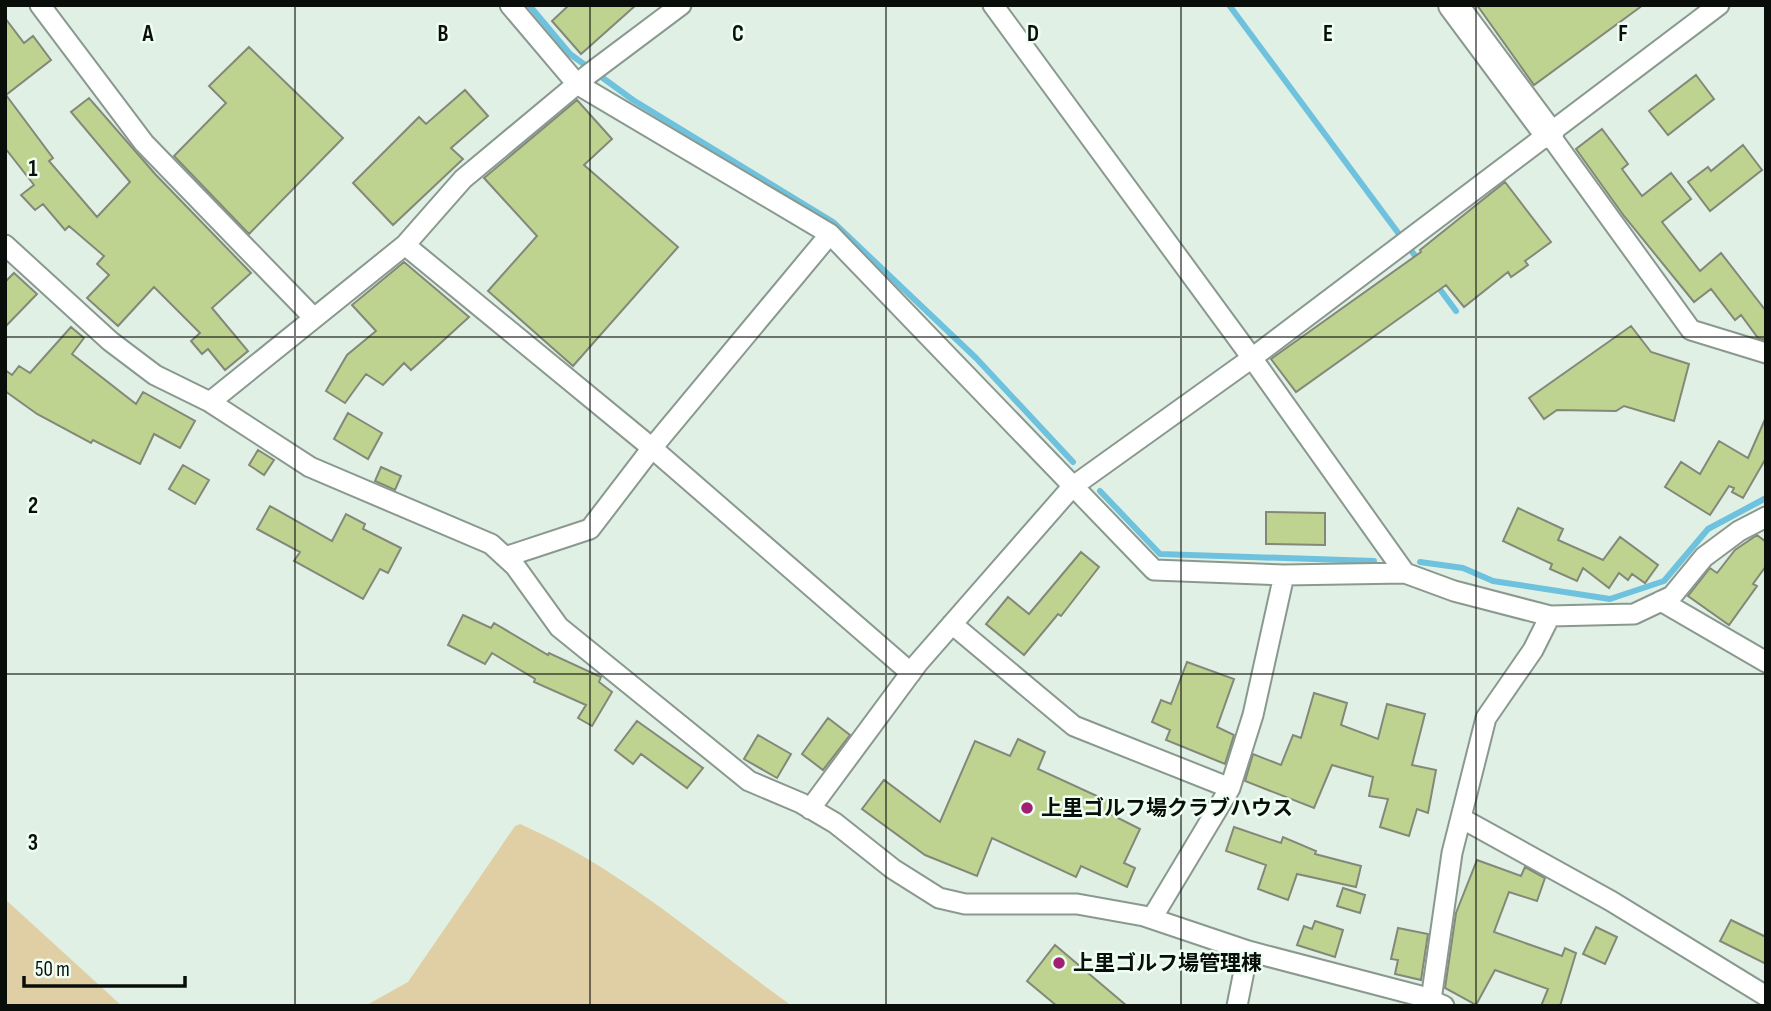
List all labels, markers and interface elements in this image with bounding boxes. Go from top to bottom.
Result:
text: A [142,20,155,48]
text: B [438,20,449,48]
text: C [732,20,744,48]
text: D [1027,20,1039,48]
text: E [1323,20,1333,48]
text: F [1618,20,1628,48]
text: 1 [28,155,38,183]
text: 2 [28,492,38,520]
place label: 上里ゴルフ場クラブハウス [1041,796,1293,821]
marker: 上里ゴルフ場クラブハウス [1019,800,1035,816]
text: 3 [28,829,38,857]
scale bar [24,944,186,988]
place label: 上里ゴルフ場管理棟 [1073,951,1262,976]
marker: 上里ゴルフ場管理棟 [1051,955,1067,971]
text: 50 m [35,957,70,982]

